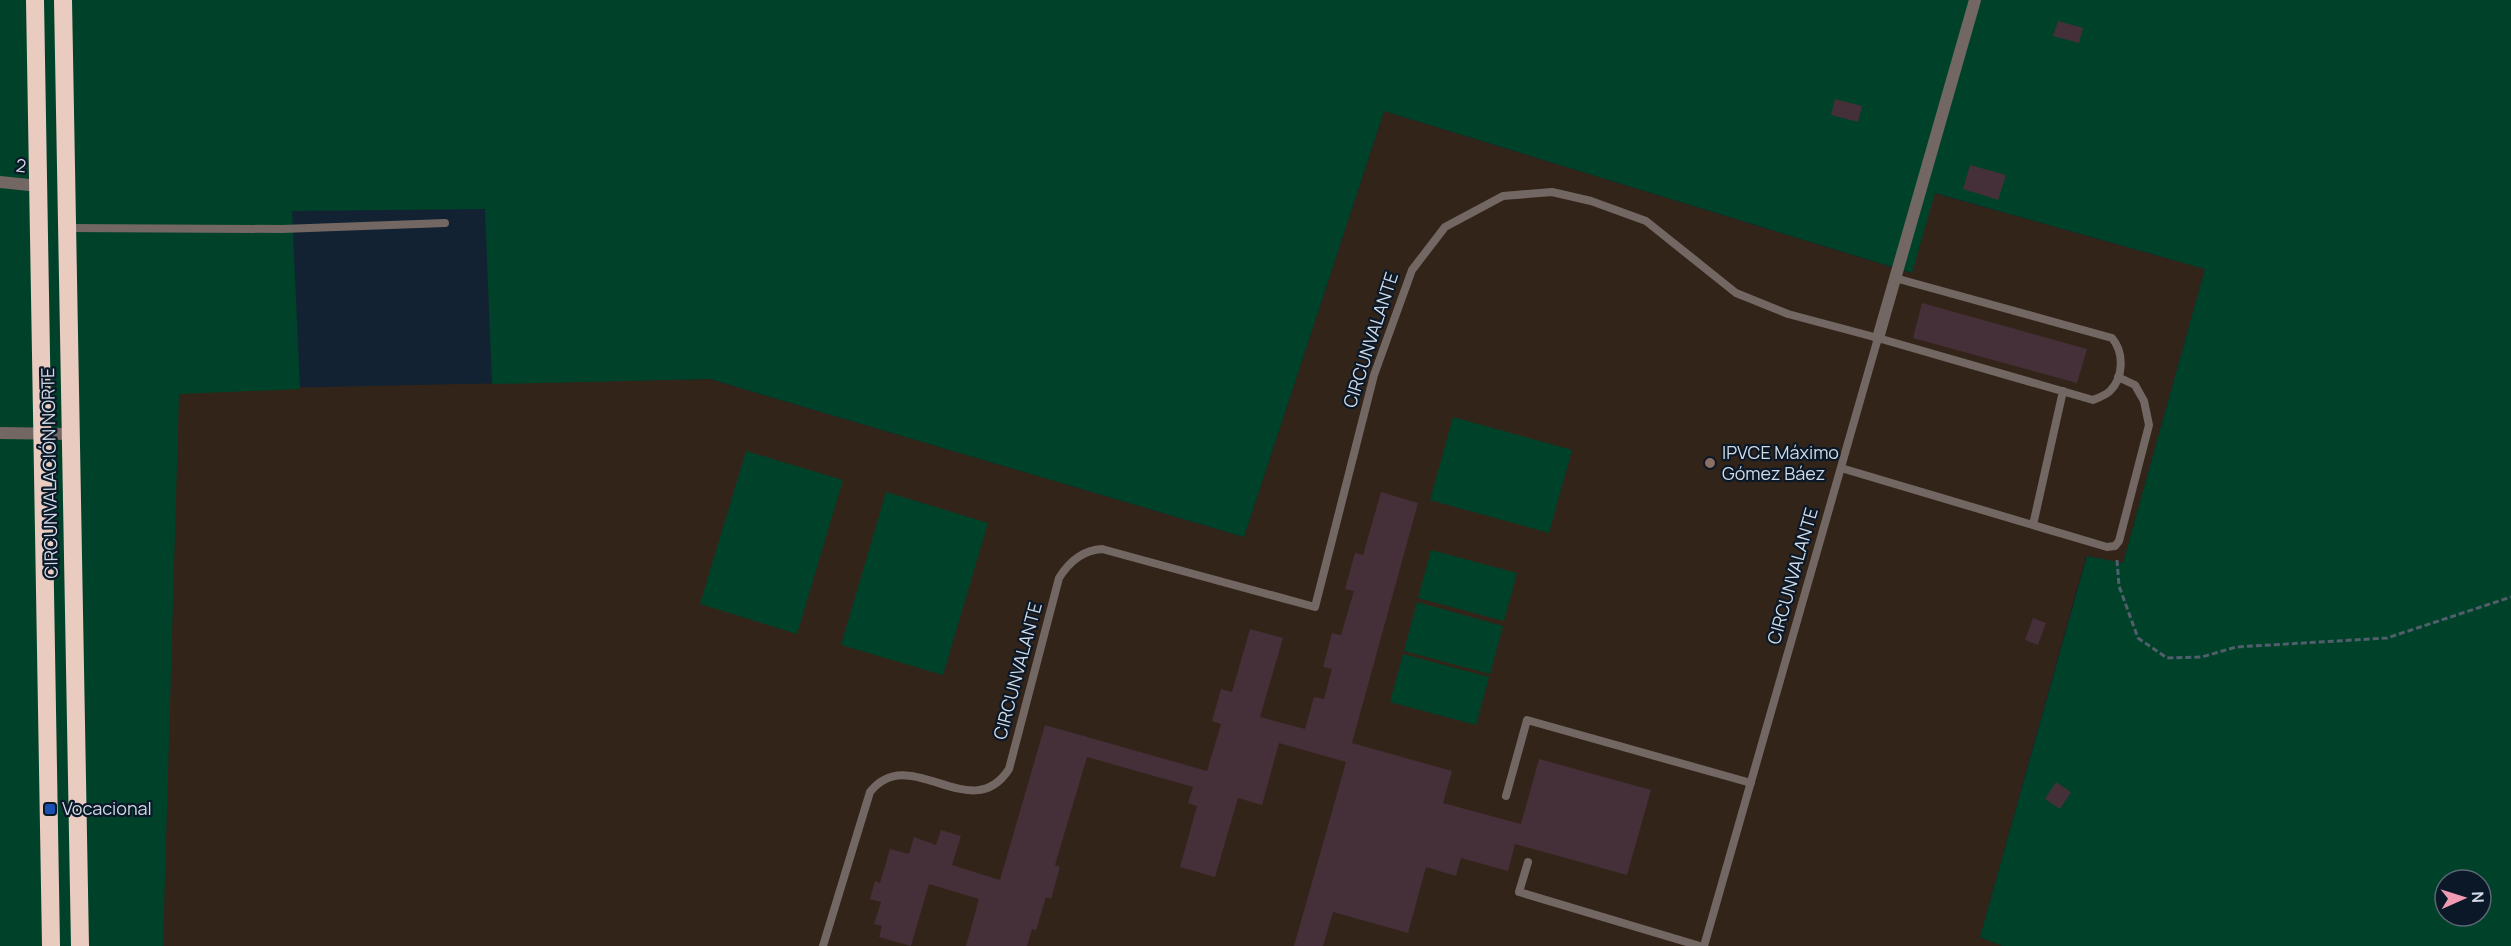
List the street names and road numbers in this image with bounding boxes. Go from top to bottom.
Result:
street label: 2 [15,153,27,177]
street label: CIRCUNVALANTE [1337,269,1403,410]
street label: CIRCUNVALACIÓN NORTE [35,367,63,579]
street label: CIRCUNVALANTE [1761,505,1823,647]
street label: CIRCUNVALANTE [987,600,1047,742]

